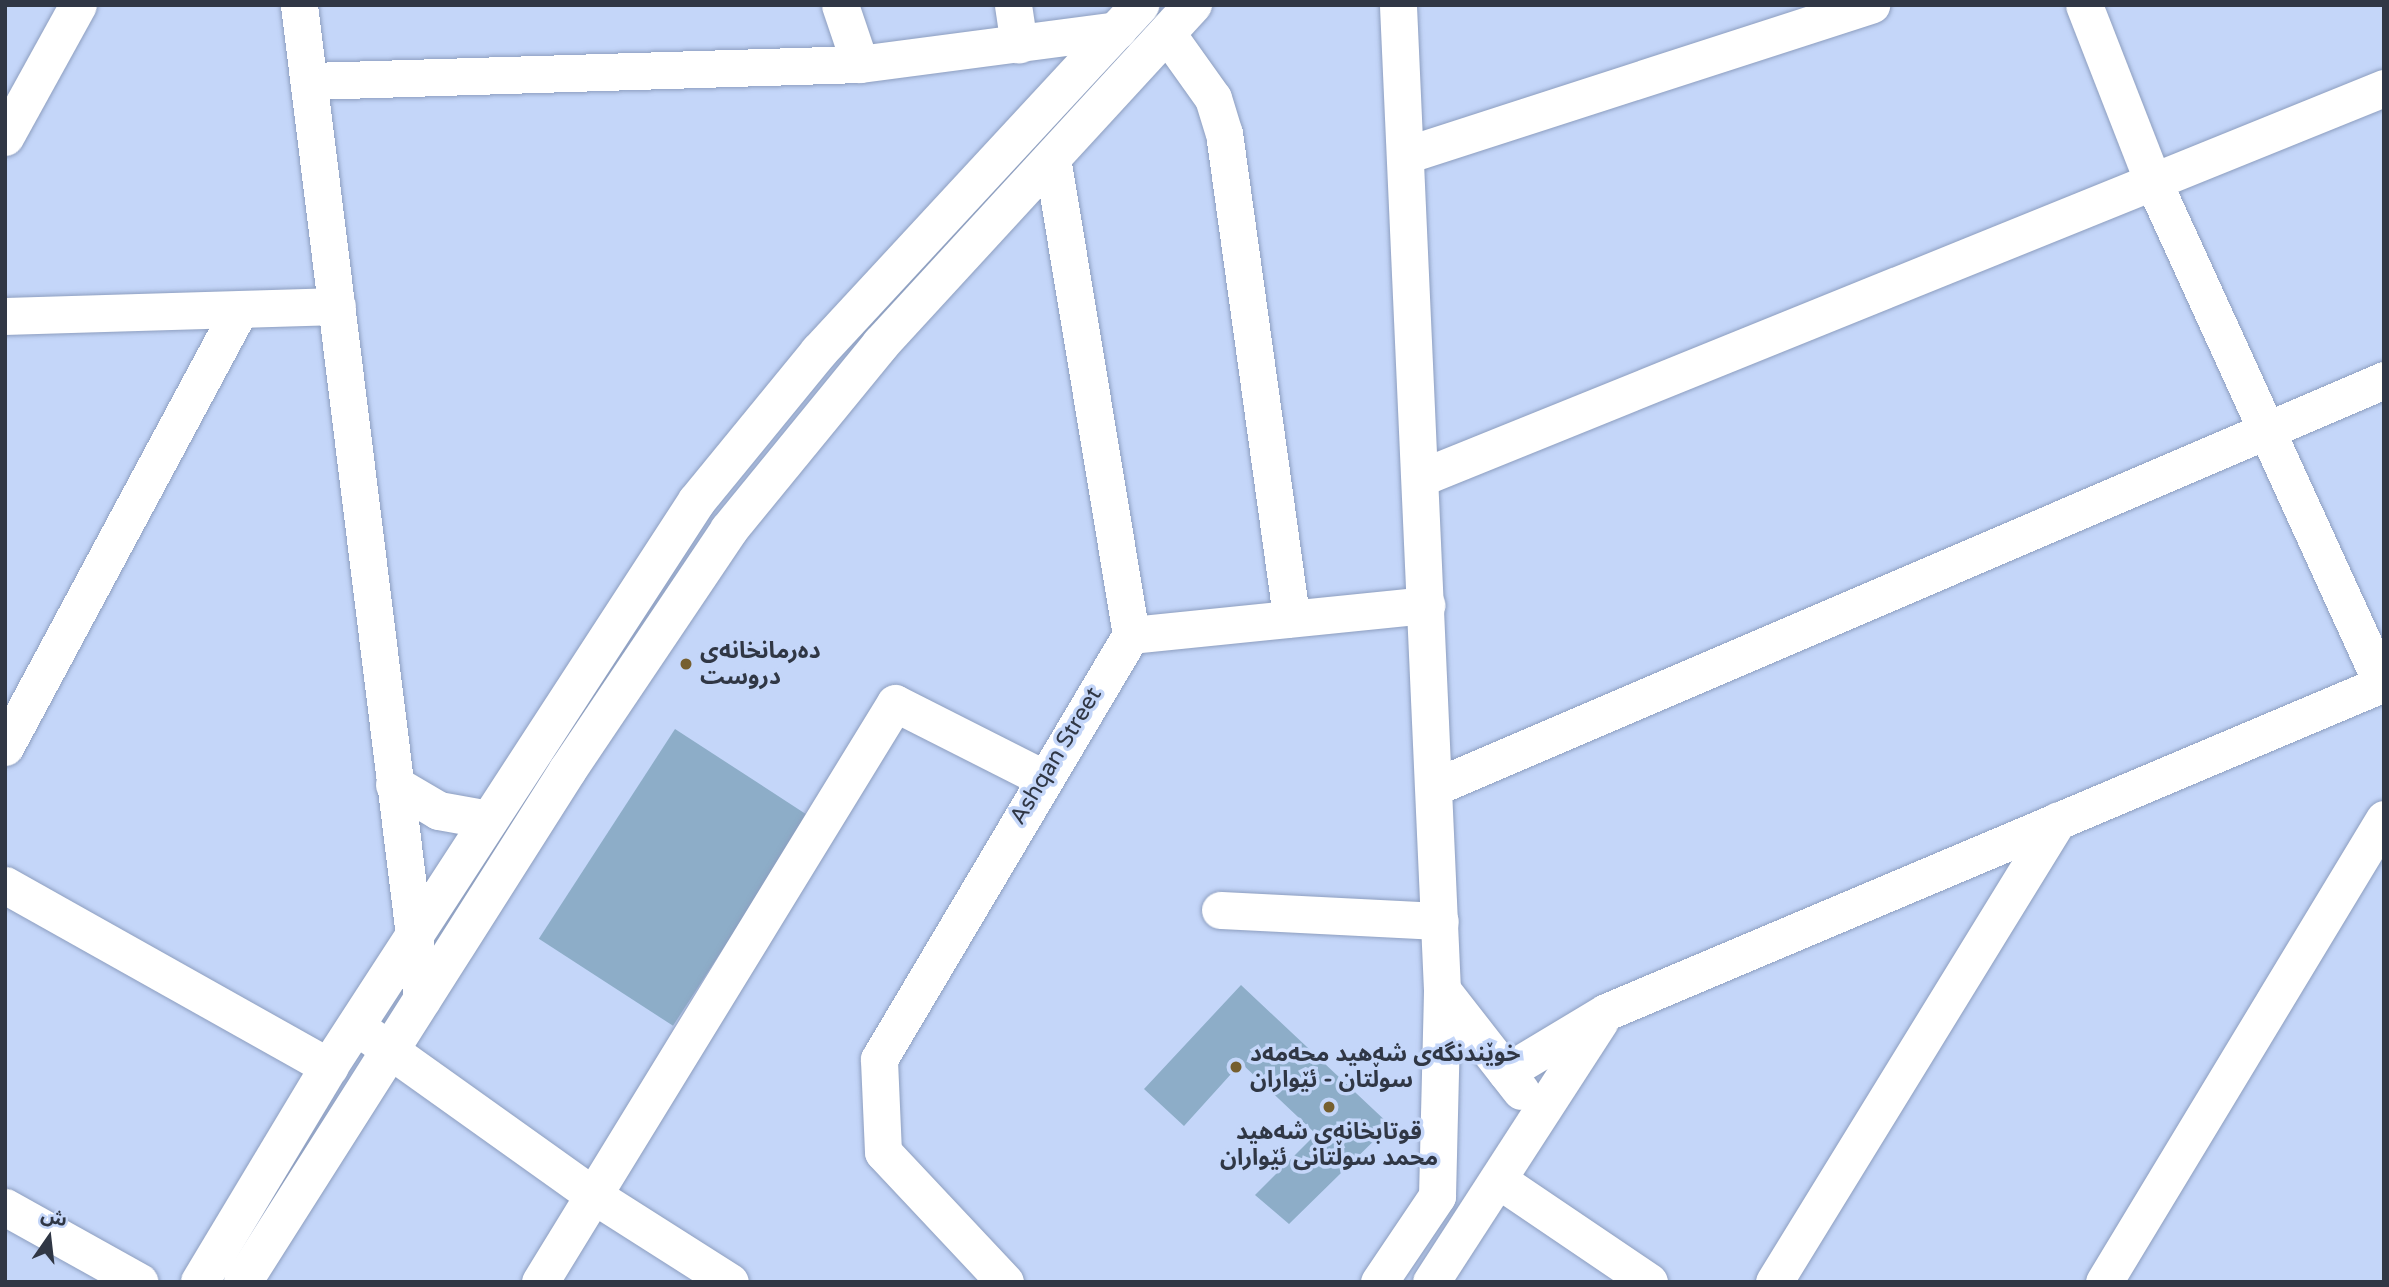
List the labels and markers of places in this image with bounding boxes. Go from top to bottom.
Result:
place label: دەرمانخانەی دروست [700,637,821,691]
marker: دەرمانخانەی دروست [678,656,694,672]
place label: خوێندنگەی شەهید محەمەد سوڵتان - ئێواران [1250,1040,1521,1094]
marker: خوێندنگەی شەهید محەمەد سوڵتان - ئێواران [1228,1059,1244,1075]
marker: قوتابخانەی شەهید محمد سوڵتانی ئێواران [1321,1099,1337,1115]
place label: قوتابخانەی شەهید محمد سوڵتانی ئێواران [1220,1118,1438,1172]

